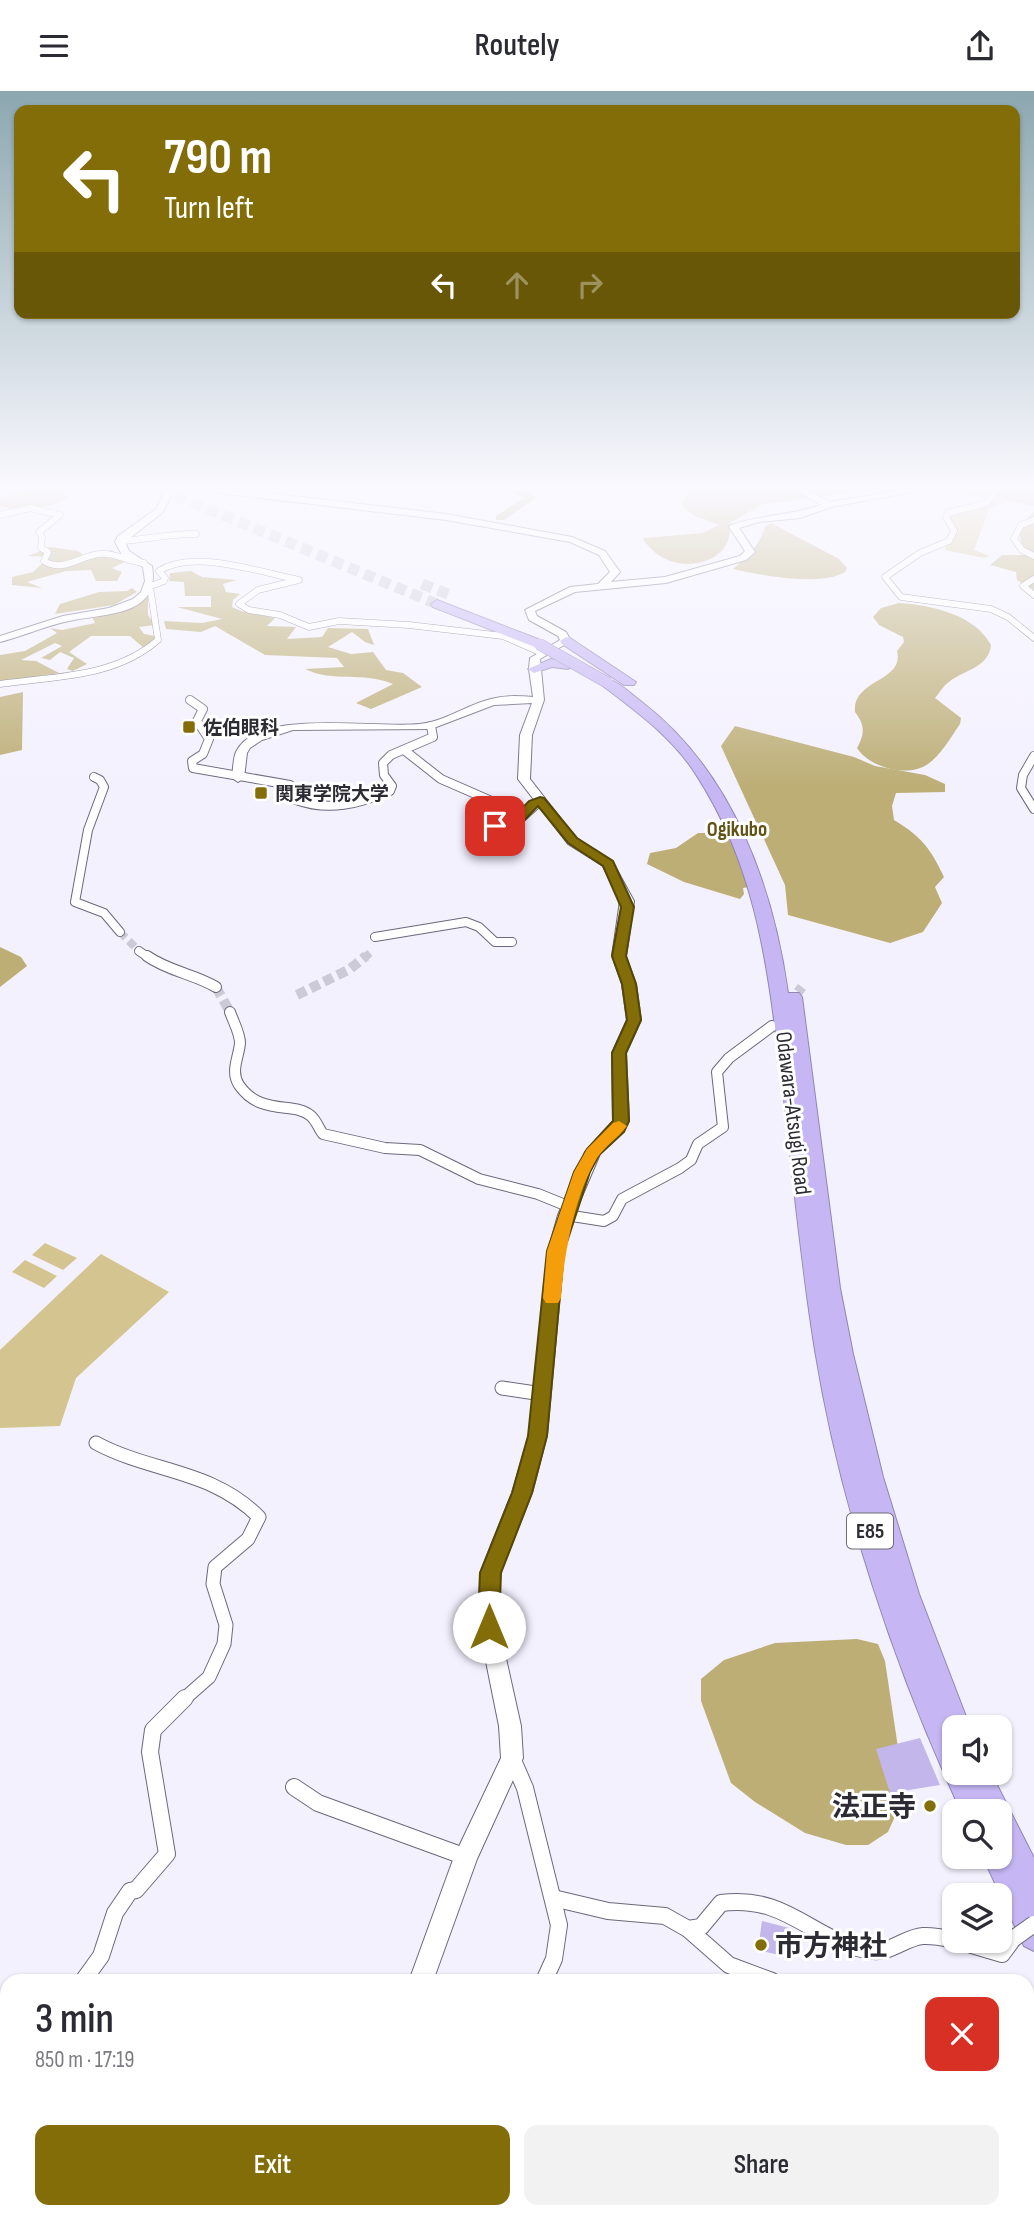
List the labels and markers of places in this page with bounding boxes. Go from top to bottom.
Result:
place label: 佐伯眼科 [203,717,279,740]
marker: 佐伯眼科 [181,719,197,735]
place label: 関東学院大学 [275,783,389,806]
marker: 関東学院大学 [253,785,269,801]
pin [465,796,525,856]
place label: 法正寺 [832,1791,916,1824]
marker: 法正寺 [922,1798,938,1814]
place label: 市方神社 [775,1930,887,1963]
marker: 市方神社 [753,1937,769,1953]

